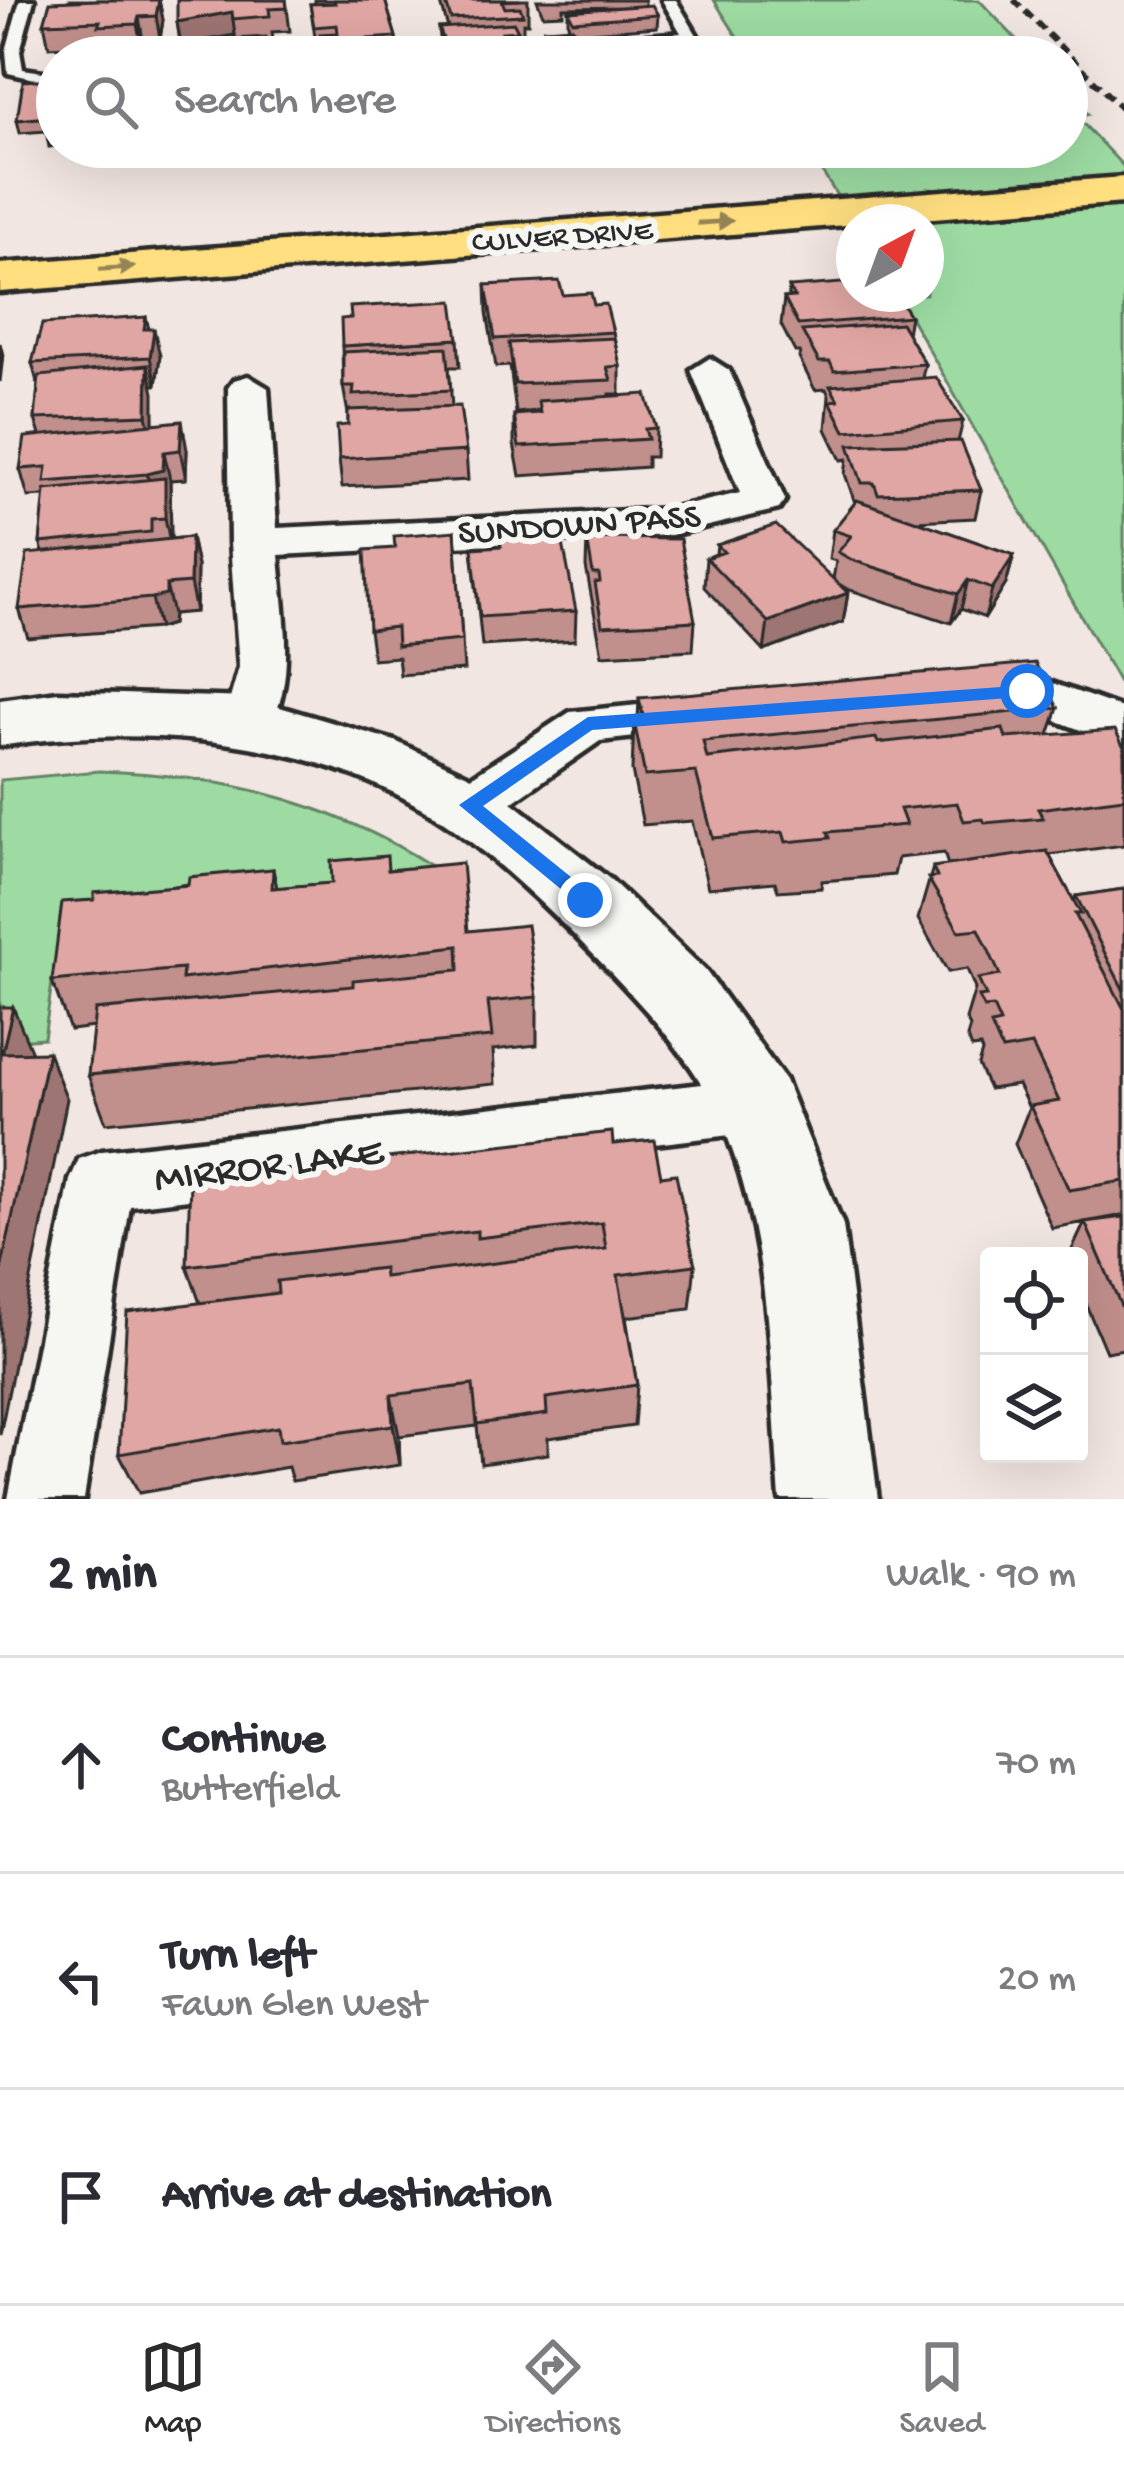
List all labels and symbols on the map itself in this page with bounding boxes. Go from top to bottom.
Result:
north arrow [836,204,944,312]
one-way arrow [697,213,734,232]
street label: CULVER DRIVE [471,215,655,262]
one-way arrow [99,259,136,278]
street label: SUNDOWN PASS [457,498,703,557]
route start [1000,664,1054,718]
route end [558,873,612,927]
street label: MIRROR LAKE [152,1130,388,1207]

